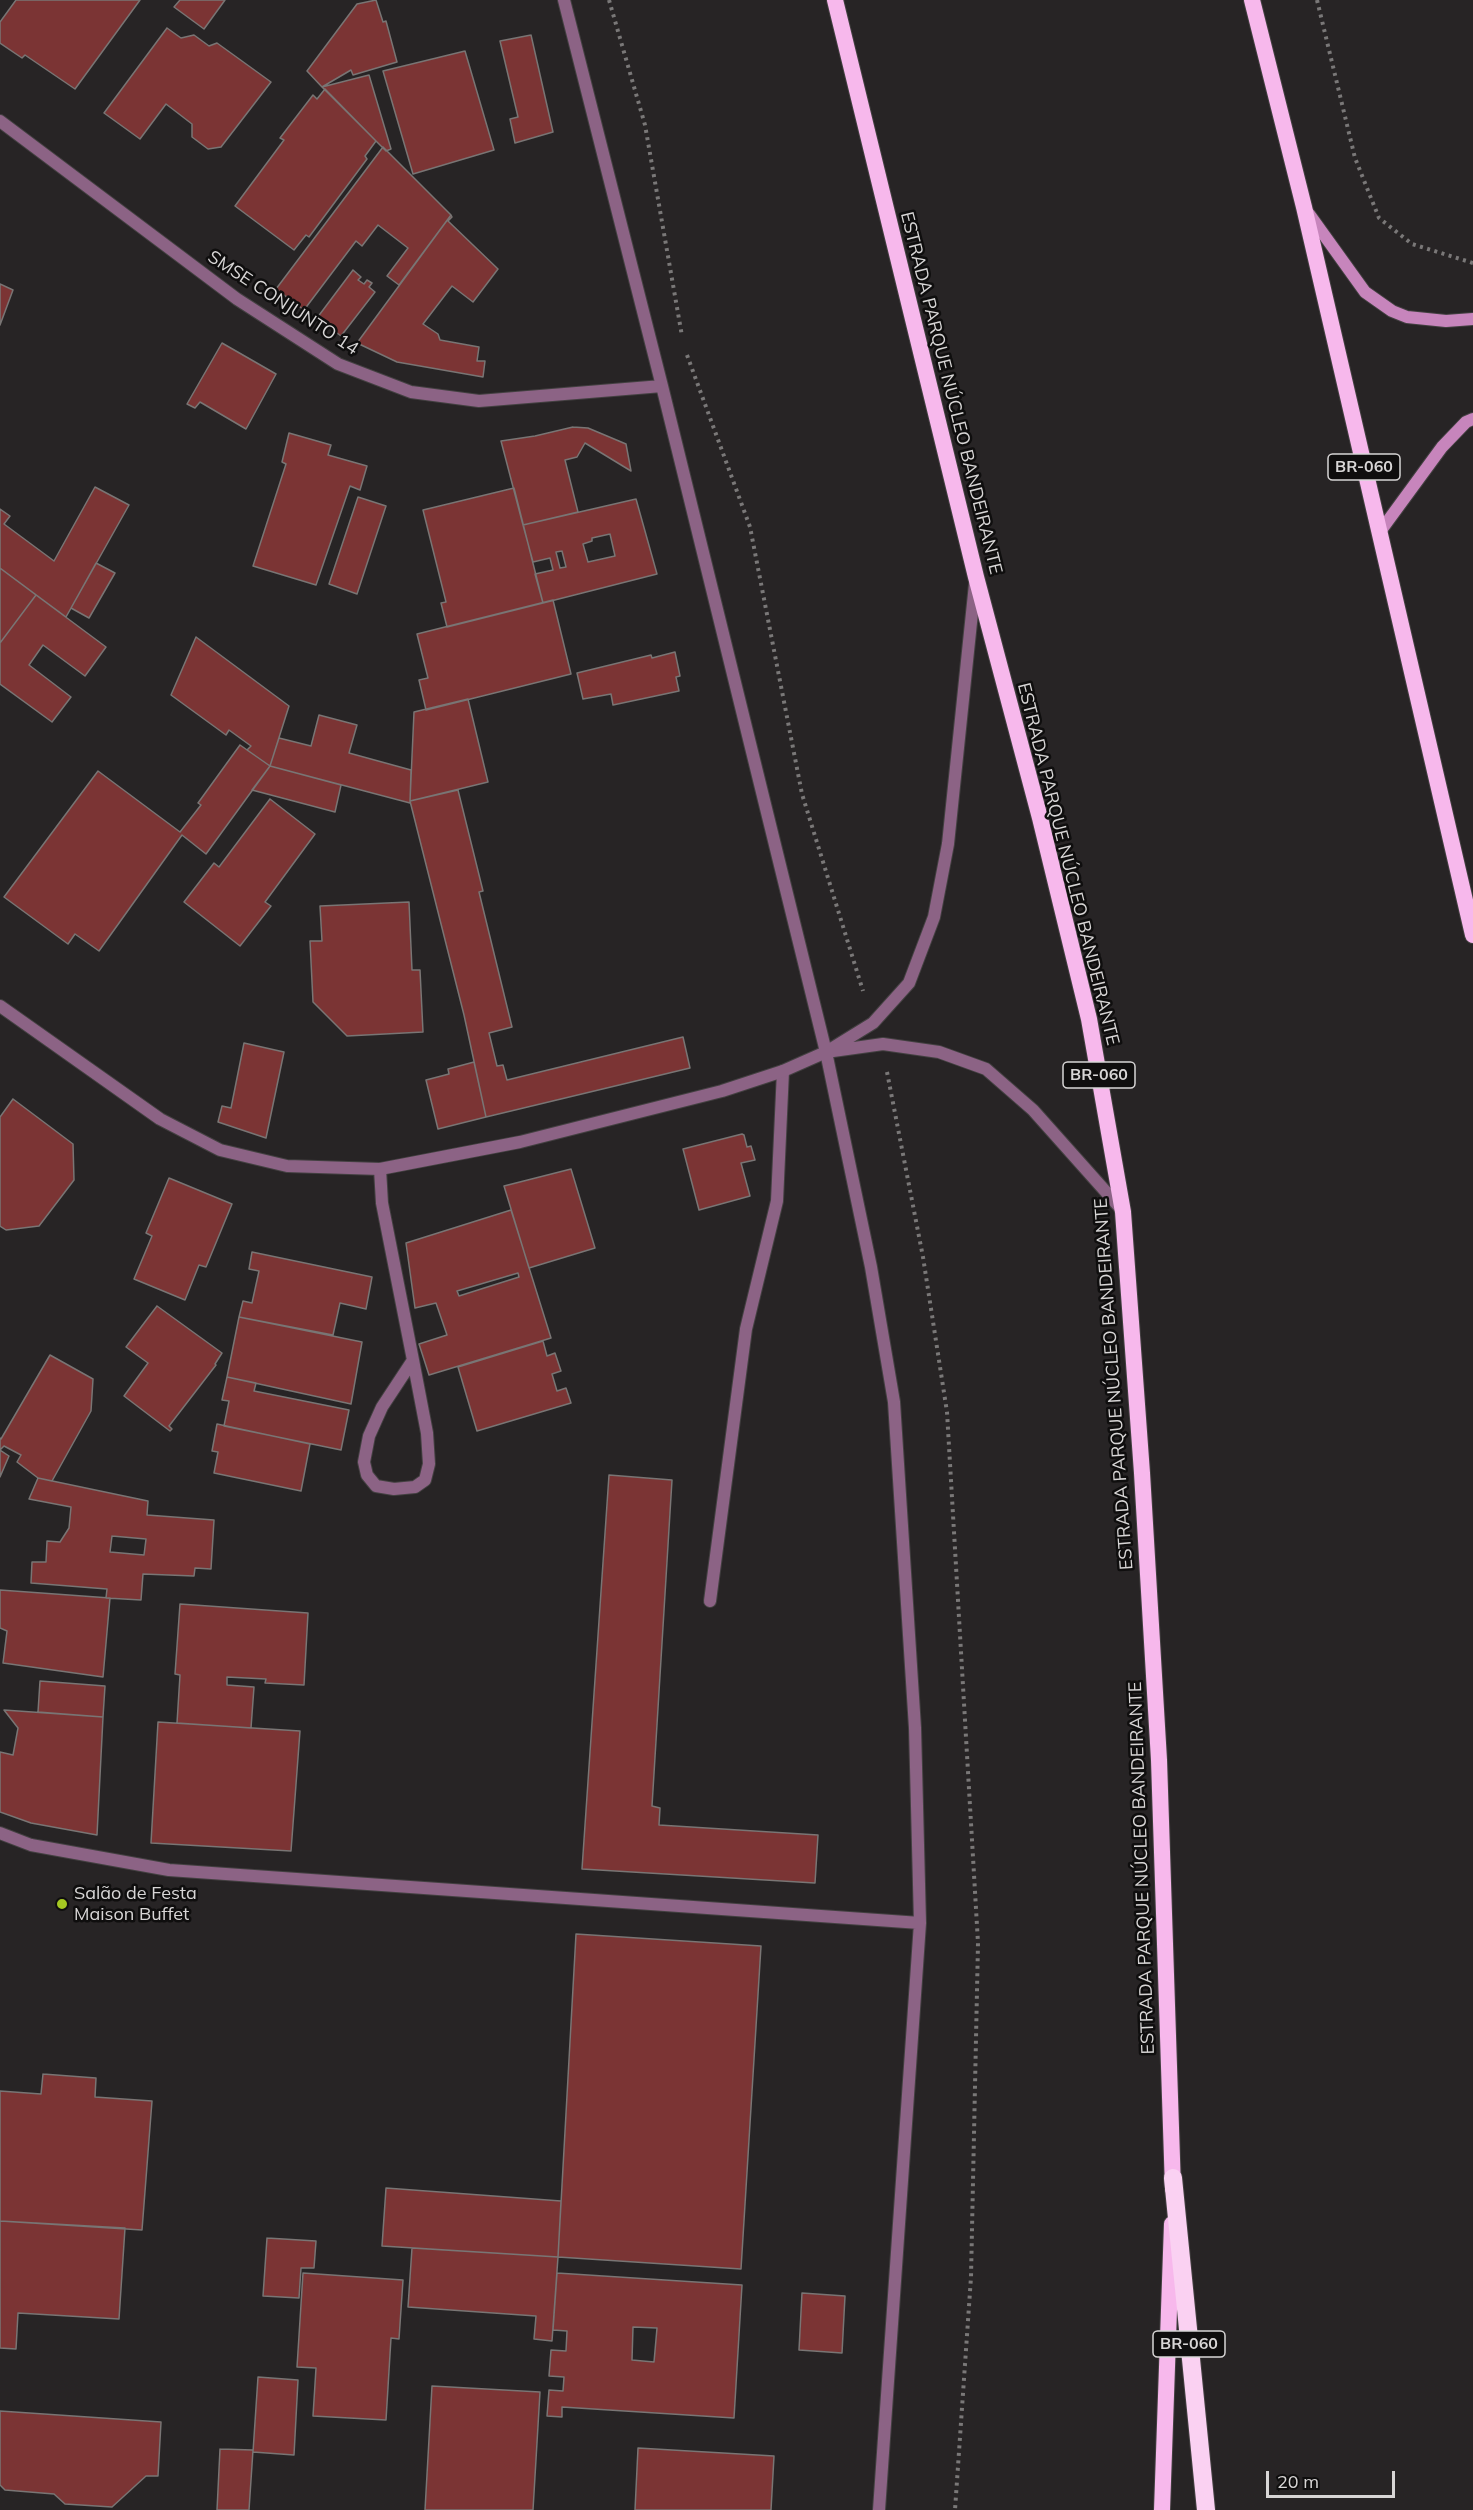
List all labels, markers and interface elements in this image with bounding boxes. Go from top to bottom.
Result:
street label: ESTRADA PARQUE NÚCLEO BANDEIRANTE [895,209,1007,577]
street label: SMSE CONJUNTO 14 [204,246,362,360]
road number: BR-060 [1328,454,1400,480]
street label: ESTRADA PARQUE NÚCLEO BANDEIRANTE [1012,680,1124,1048]
road number: BR-060 [1063,1062,1135,1088]
street label: ESTRADA PARQUE NÚCLEO BANDEIRANTE [1090,1197,1138,1571]
street label: ESTRADA PARQUE NÚCLEO BANDEIRANTE [1125,1681,1159,2055]
place label: Salão de Festa Maison Buffet [74,1883,197,1926]
marker: Salão de Festa Maison Buffet [55,1897,69,1911]
road number: BR-060 [1153,2331,1225,2357]
scale bar [1269,2459,1398,2497]
text: 20 m [1277,2470,1319,2493]

